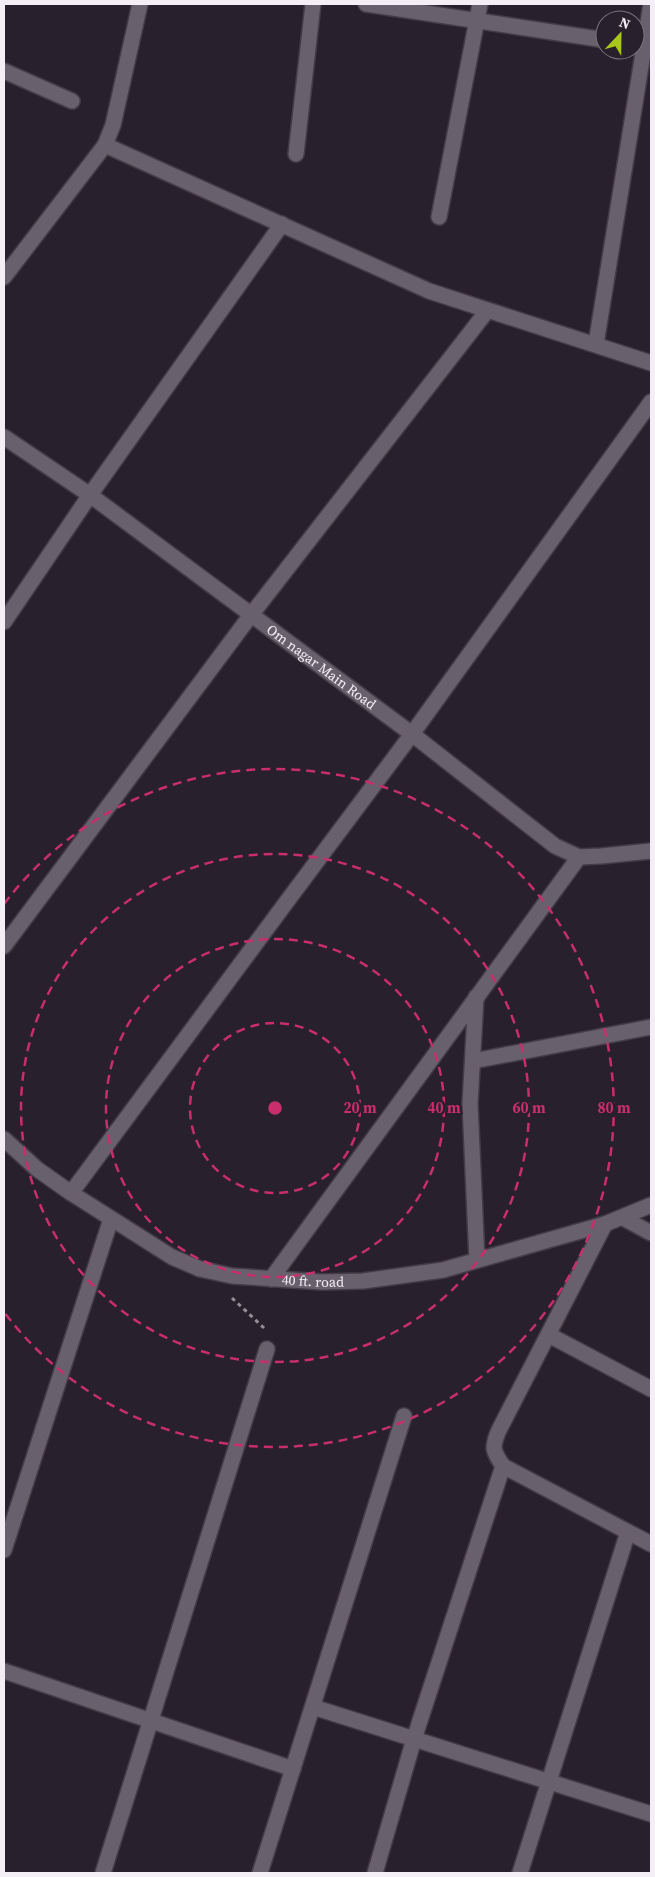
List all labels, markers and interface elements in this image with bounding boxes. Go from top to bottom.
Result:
north arrow [595,10,645,60]
text: N [616,12,633,34]
street label: Om nagar Main Road [263,620,380,714]
text: 20 m [343,1097,377,1118]
text: 40 m [427,1097,461,1118]
text: 60 m [512,1097,546,1118]
text: 80 m [597,1097,631,1118]
centre of rings [266,1099,284,1117]
street label: 40 ft. road [281,1269,344,1292]

